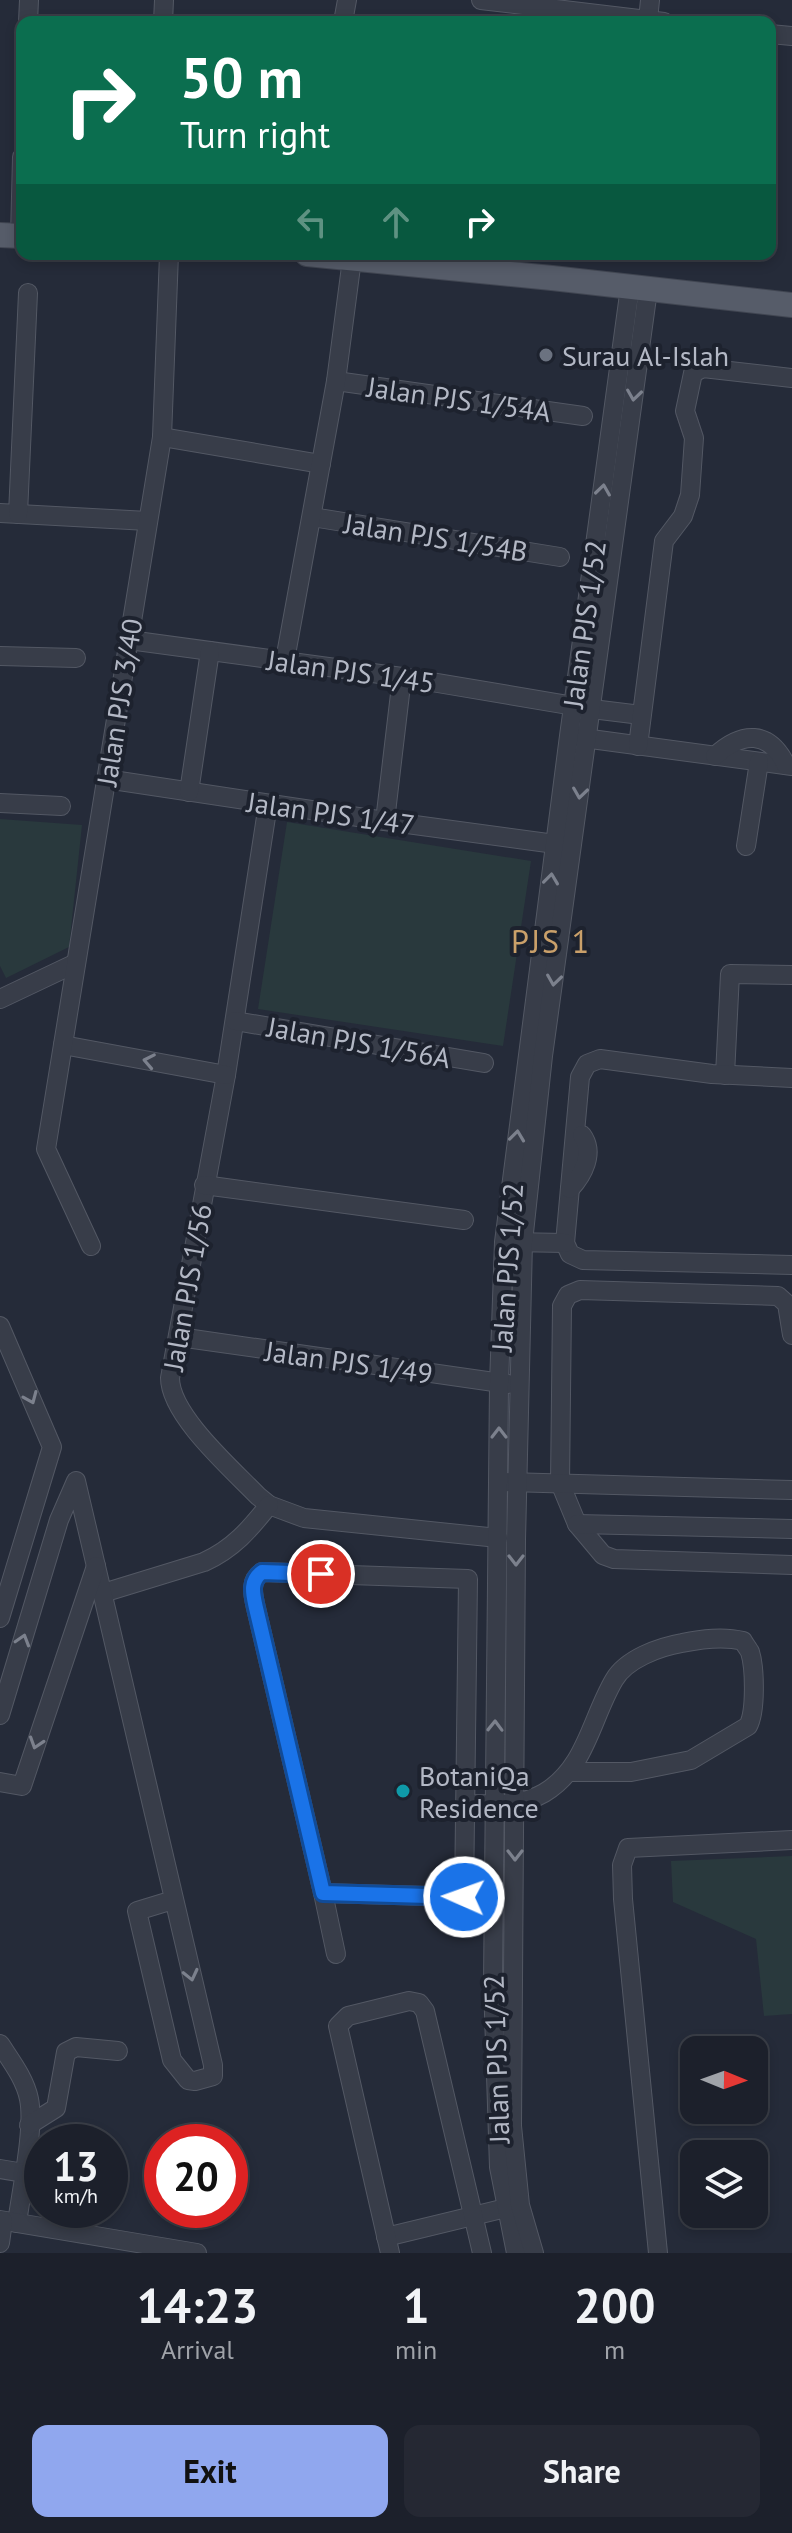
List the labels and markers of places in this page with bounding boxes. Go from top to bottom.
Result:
place label: Surau Al-Islah [562,337,729,374]
marker: Surau Al-Islah [537,346,555,364]
pin [287,1540,355,1608]
place label: BotaniQa Residence [419,1757,539,1826]
marker: BotaniQa Residence [394,1782,412,1800]

